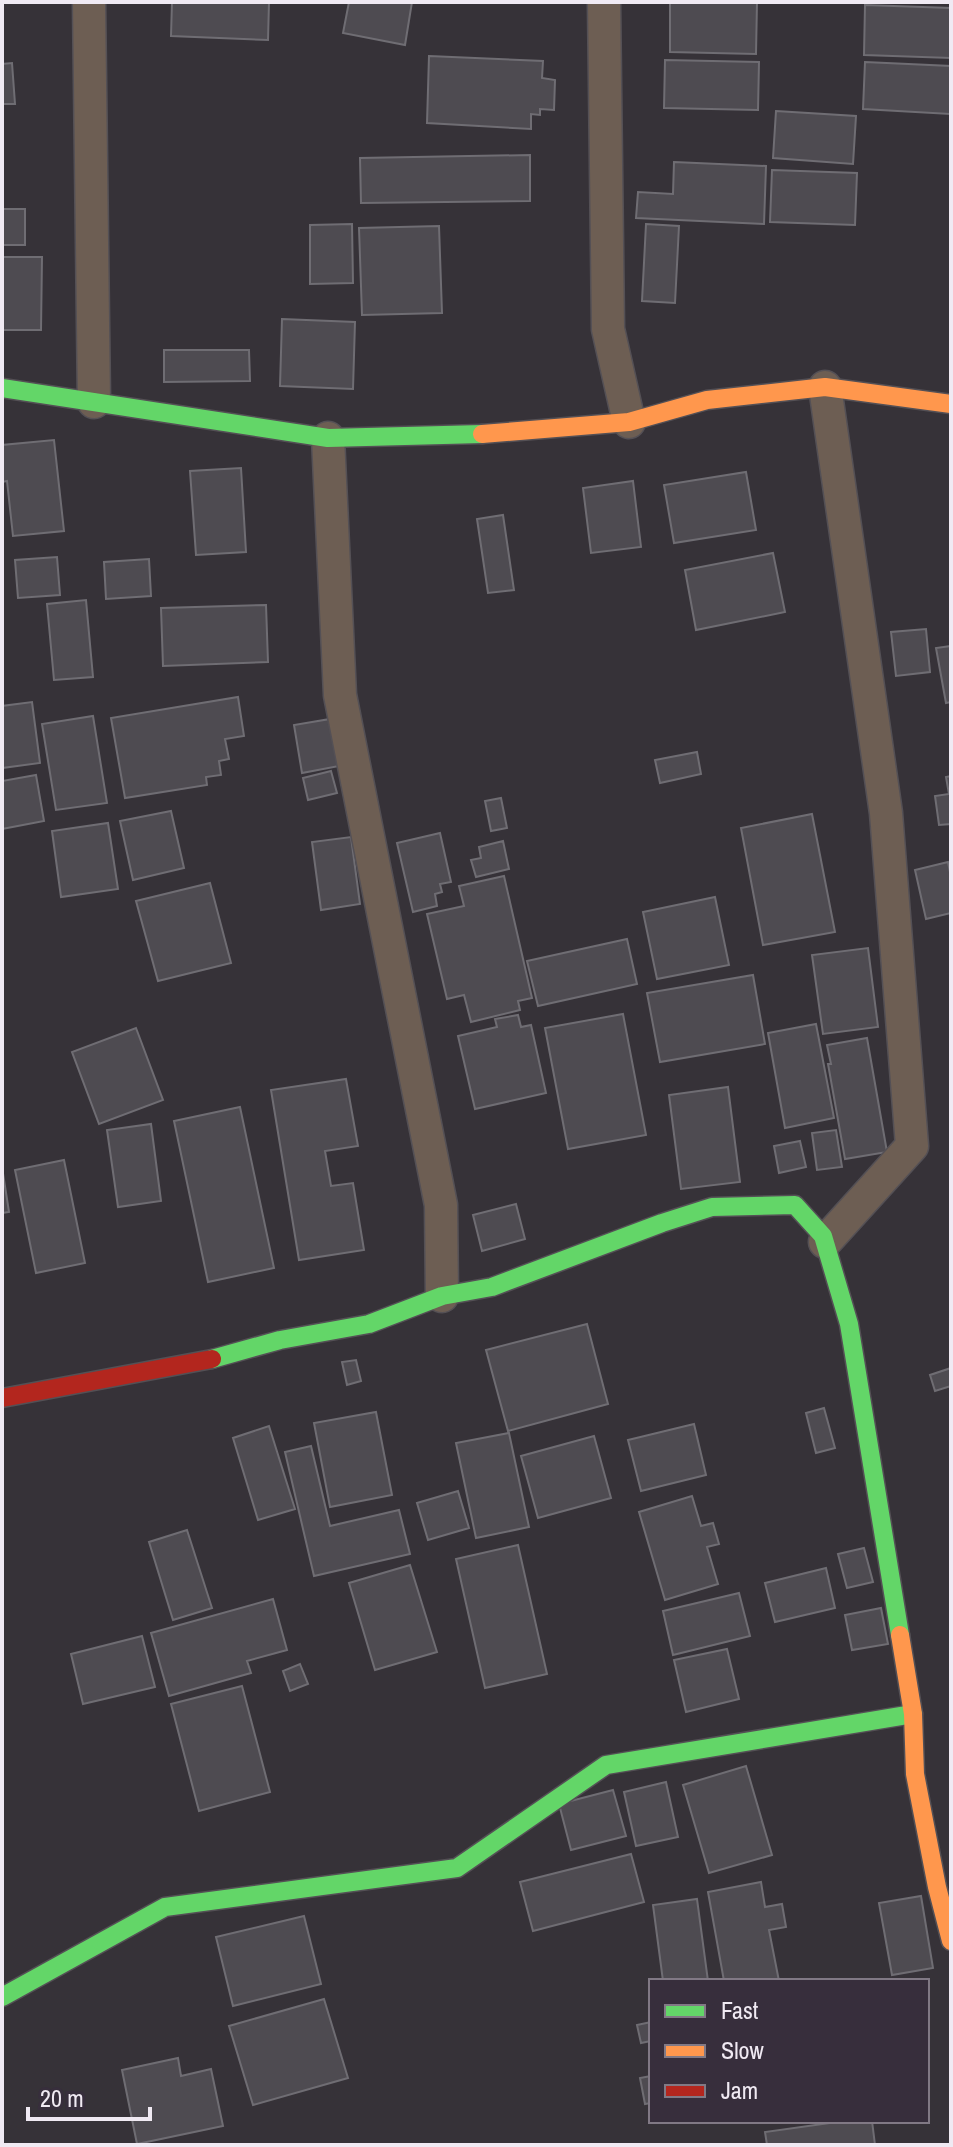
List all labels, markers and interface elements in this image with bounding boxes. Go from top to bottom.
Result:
legend [649,1979,929,2123]
text: Fast [721,1994,759,2026]
text: Slow [721,2034,764,2066]
scale bar [28,2071,150,2121]
text: Jam [721,2074,758,2106]
text: 20 m [40,2082,84,2114]

